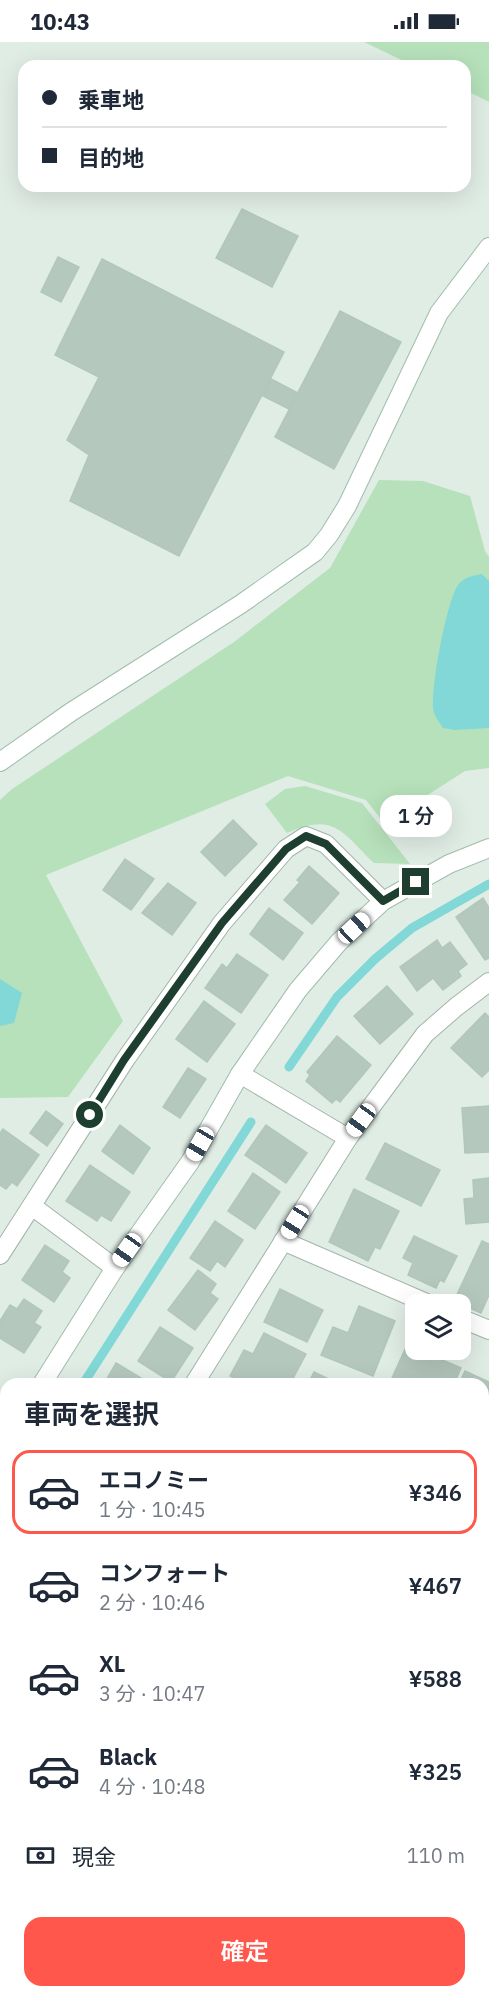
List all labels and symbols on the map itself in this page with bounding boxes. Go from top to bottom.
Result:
callout: 1 分 [380,795,452,837]
route end [402,868,429,895]
car [335,909,373,947]
car [343,1100,379,1140]
route start [76,1101,103,1128]
car [183,1124,217,1164]
car [278,1202,312,1242]
car [109,1230,145,1270]

